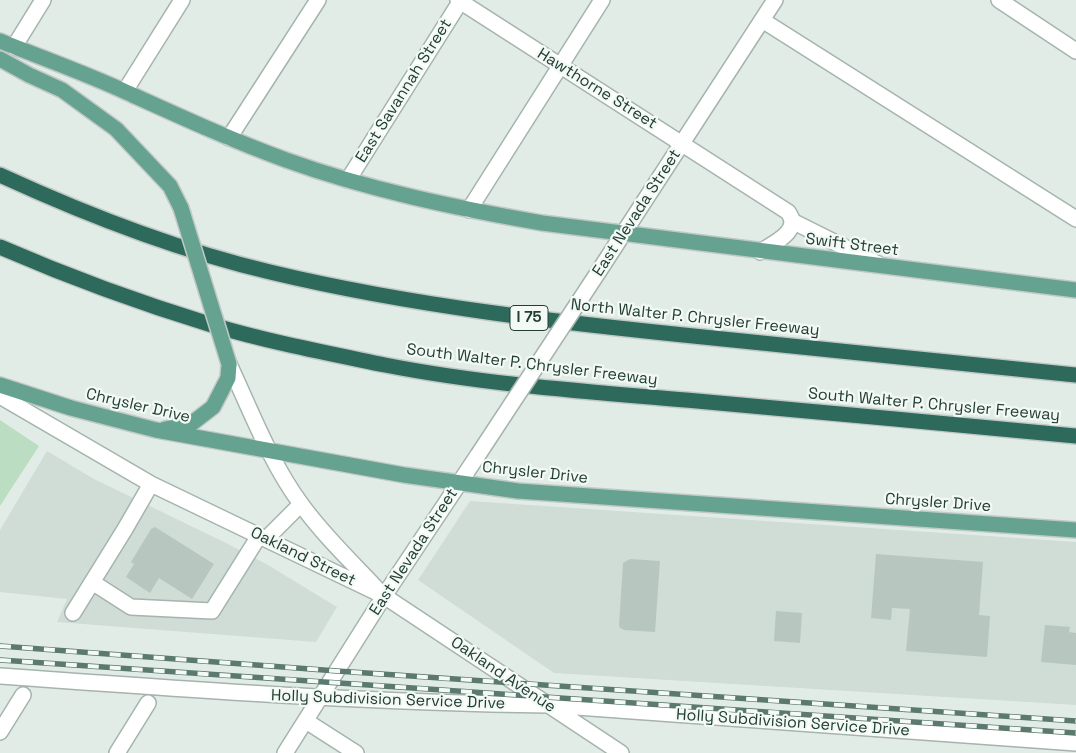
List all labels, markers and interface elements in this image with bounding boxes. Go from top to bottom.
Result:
street label: East Savannah Street [352,16,456,166]
street label: Hawthorne Street [534,44,660,134]
street label: East Nevada Street [589,146,685,280]
street label: Swift Street [804,230,900,260]
street label: North Walter P. Chrysler Freeway [570,295,820,341]
road number: I 75 [510,306,548,330]
street label: South Walter P. Chrysler Freeway [405,340,659,390]
street label: South Walter P. Chrysler Freeway [807,384,1061,426]
street label: Chrysler Drive [84,385,192,427]
street label: Chrysler Drive [481,458,589,488]
street label: East Nevada Street [366,485,462,619]
street label: Chrysler Drive [884,490,992,516]
street label: Oakland Street [247,523,359,591]
street label: Oakland Avenue [447,633,559,717]
street label: Holly Subdivision Service Drive [271,686,505,714]
street label: Holly Subdivision Service Drive [675,705,911,741]

